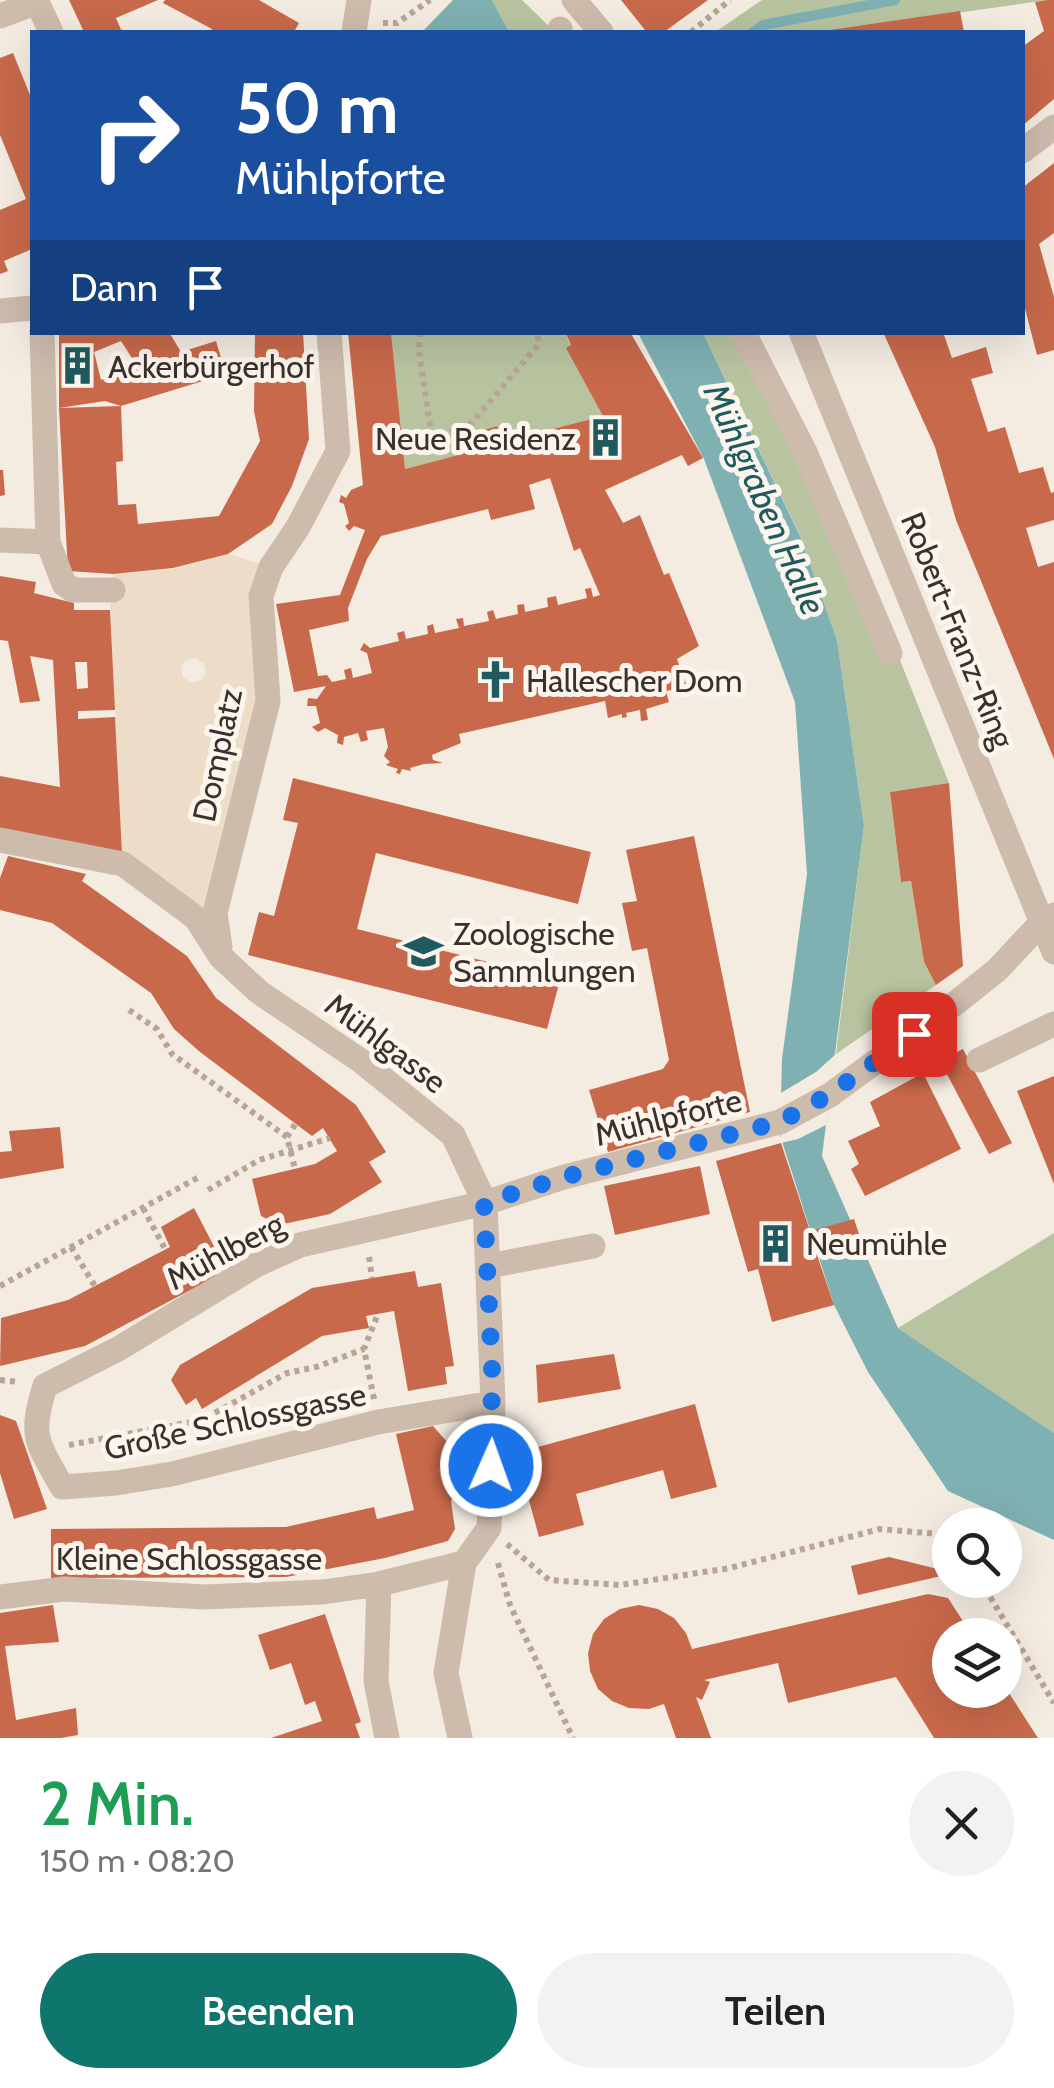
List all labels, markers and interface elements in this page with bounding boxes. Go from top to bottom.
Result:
text: 50 m [235,65,399,151]
icon: right [70,70,200,200]
text: Mühlpforte [235,151,446,205]
icon: arrive [178,260,233,315]
text: Dann [70,264,158,311]
building icon: Ackerbürgerhof [57,345,99,387]
place label: Ackerbürgerhof [108,347,315,386]
water label: Mühlgraben Halle [694,376,835,621]
building icon: Neue Residenz [585,417,627,459]
place label: Neue Residenz [375,419,576,458]
street label: Robert-Franz-Ring [893,506,1024,755]
church icon: Hallescher Dom [475,659,517,701]
place label: Hallescher Dom [526,661,743,700]
street label: Domplatz [184,685,250,825]
place label: Zoologische Sammlungen [453,914,636,990]
school or university icon: Zoologische Sammlungen [402,930,444,972]
street label: Mühlgasse [318,985,454,1101]
pin [872,992,957,1077]
icon: arrive [887,1007,942,1062]
street label: Mühlpforte [591,1080,745,1154]
street label: Mühlberg [160,1203,291,1298]
building icon: Neumühle [755,1222,797,1264]
place label: Neumühle [806,1224,947,1263]
street label: Große Schlossgasse [101,1374,369,1468]
position arrow [439,1414,543,1518]
map controls [932,1508,1022,1708]
button: search [932,1508,1022,1598]
street label: Kleine Schlossgasse [56,1539,322,1578]
button: layers [932,1618,1022,1708]
text: 2 Min. [40,1767,194,1840]
button: close [909,1771,1014,1876]
text: 150 m · 08:20 [40,1841,235,1880]
button: Beenden [40,1953,517,2068]
button: Teilen [537,1953,1014,2068]

